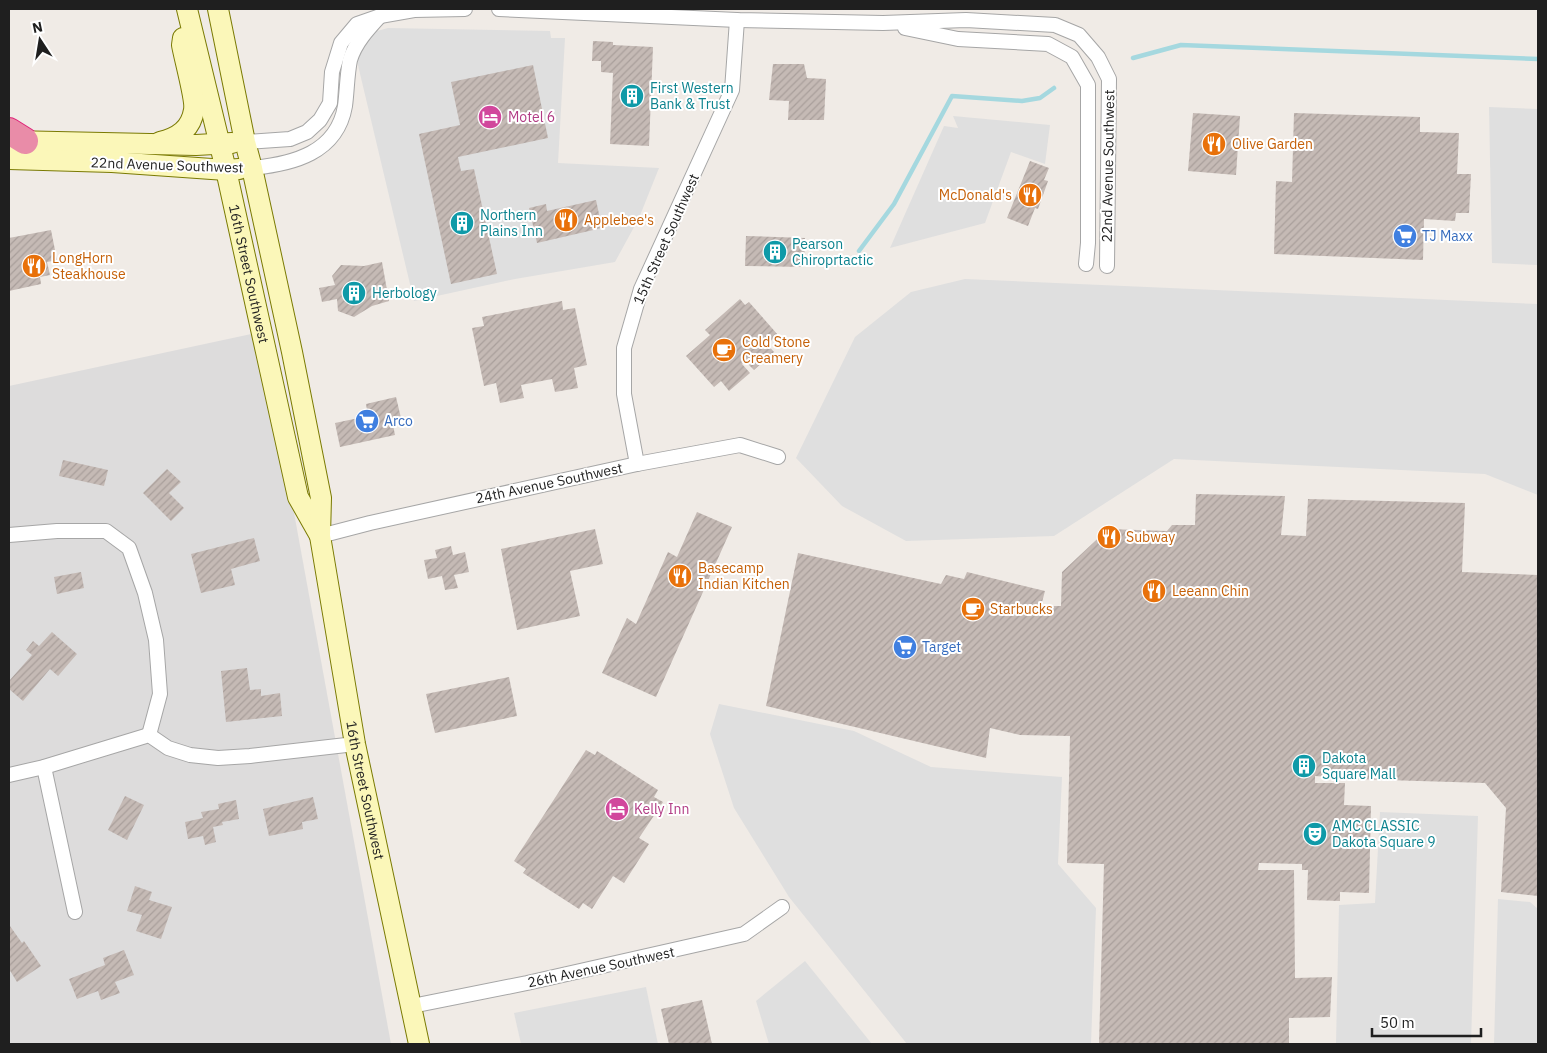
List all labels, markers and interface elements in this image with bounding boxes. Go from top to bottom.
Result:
north arrow [15,15,65,65]
text: N [30,17,44,37]
place label: First Western Bank & Trust [650,79,734,113]
building icon: First Western Bank & Trust [619,83,645,109]
street label: 22nd Avenue Southwest [1098,89,1118,243]
hotel icon: Motel 6 [477,104,503,130]
place label: Motel 6 [508,108,555,126]
restaurant icon: Olive Garden [1201,131,1227,157]
place label: Olive Garden [1232,135,1313,153]
street label: 22nd Avenue Southwest [90,153,244,177]
street label: 15th Street Southwest [629,171,703,307]
restaurant icon: McDonald's [1017,182,1043,208]
place label: McDonald's [939,186,1012,204]
street label: 16th Street Southwest [225,203,273,345]
place label: Northern Plains Inn [480,206,543,240]
restaurant icon: Applebee's [553,207,579,233]
building icon: Northern Plains Inn [449,210,475,236]
place label: Applebee's [584,211,654,229]
supermarket icon: TJ Maxx [1392,223,1418,249]
place label: TJ Maxx [1422,227,1473,245]
place label: Pearson Chiroprtactic [792,235,873,269]
building icon: Pearson Chiroprtactic [762,239,788,265]
place label: LongHorn Steakhouse [52,249,126,283]
restaurant icon: LongHorn Steakhouse [21,253,47,279]
building icon: Herbology [341,280,367,306]
place label: Herbology [372,284,437,302]
place label: Cold Stone Creamery [742,333,811,367]
cafe icon: Cold Stone Creamery [711,337,737,363]
supermarket icon: Arco [354,408,380,434]
place label: Arco [384,412,413,430]
street label: 24th Avenue Southwest [474,459,624,507]
restaurant icon: Subway [1096,524,1122,550]
place label: Subway [1126,528,1175,546]
place label: Basecamp Indian Kitchen [698,559,790,593]
restaurant icon: Basecamp Indian Kitchen [667,563,693,589]
restaurant icon: Leeann Chin [1141,578,1167,604]
place label: Leeann Chin [1172,582,1249,600]
cafe icon: Starbucks [960,596,986,622]
place label: Starbucks [990,600,1053,618]
supermarket icon: Target [892,634,918,660]
place label: Target [922,638,961,656]
street label: 16th Street Southwest [342,719,388,861]
place label: Dakota Square Mall [1322,749,1396,783]
building icon: Dakota Square Mall [1291,753,1317,779]
hotel icon: Kelly Inn [604,796,630,822]
place label: Kelly Inn [634,800,689,818]
place label: AMC CLASSIC Dakota Square 9 [1332,817,1436,851]
theatre icon: AMC CLASSIC Dakota Square 9 [1302,821,1328,847]
street label: 26th Avenue Southwest [526,943,676,991]
scale bar [1372,1006,1481,1038]
text: 50 m [1380,1013,1415,1032]

